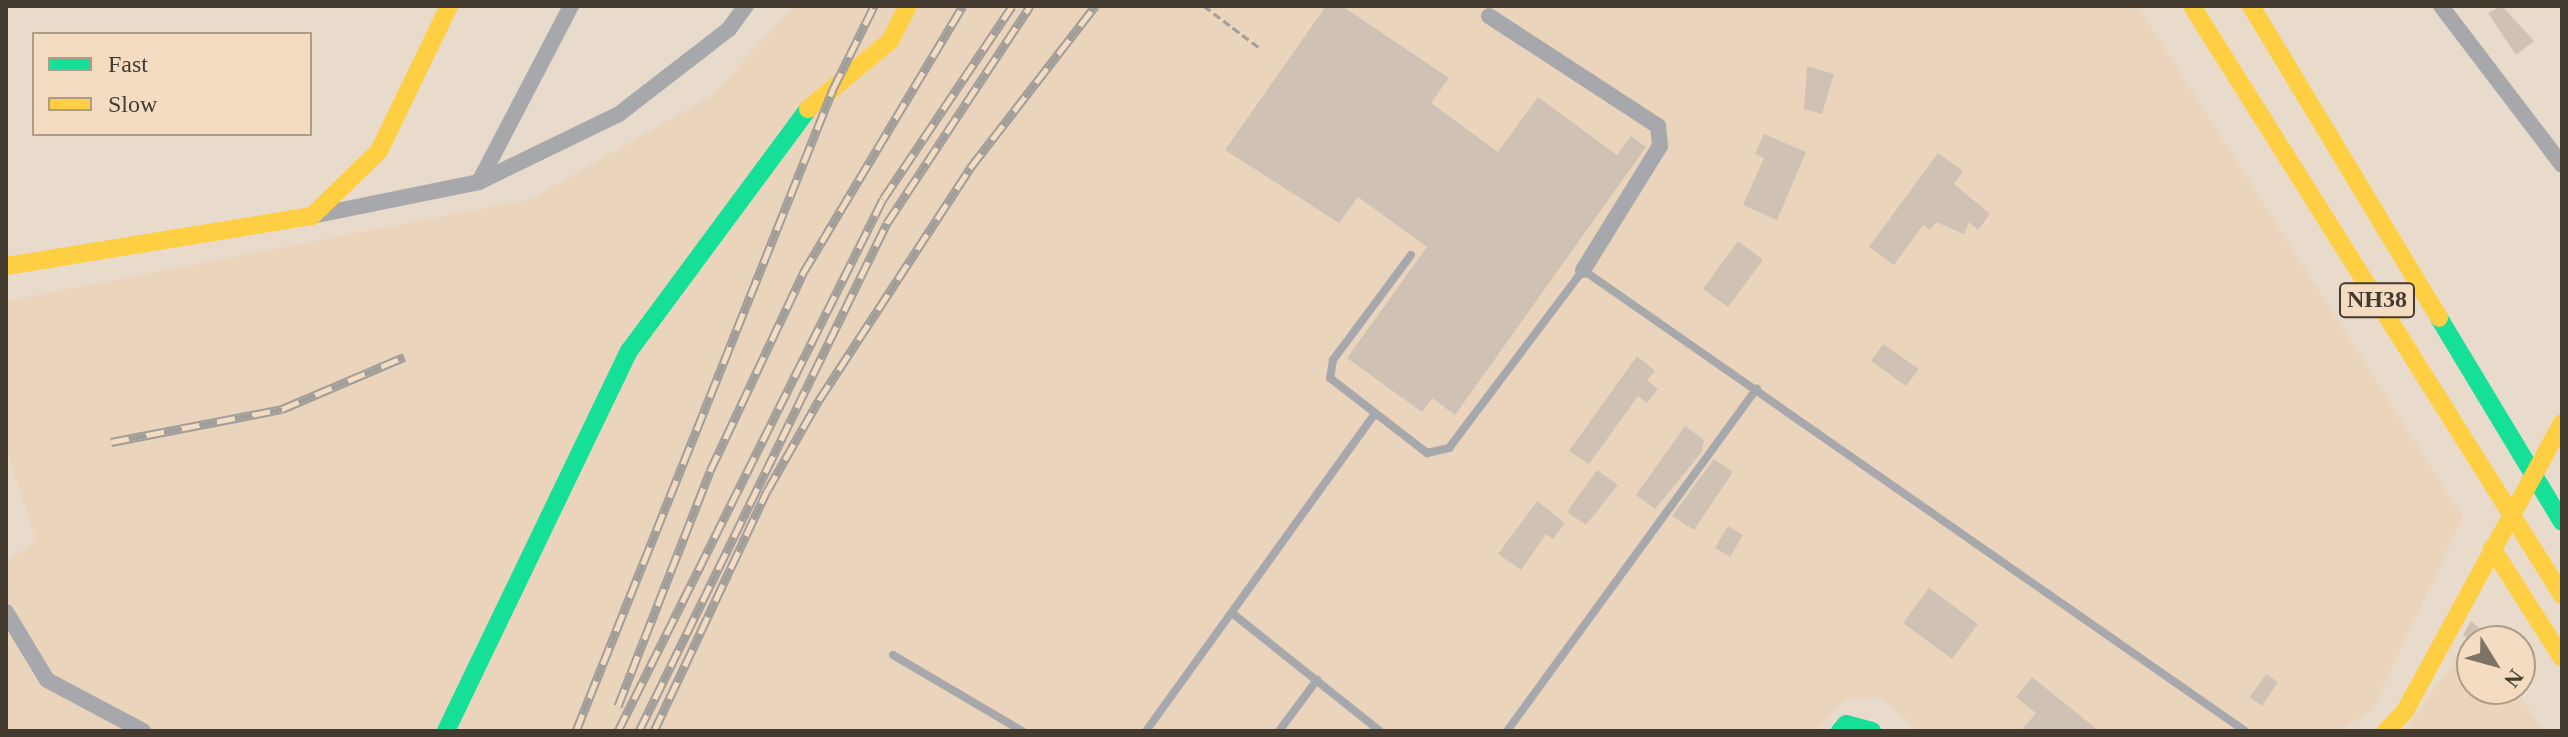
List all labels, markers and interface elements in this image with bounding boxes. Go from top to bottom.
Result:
legend [32,32,312,136]
text: Fast [108,51,148,77]
text: Slow [108,91,157,117]
road number: NH38 [2339,280,2415,320]
north arrow [2456,625,2536,705]
text: N [2499,665,2529,692]

